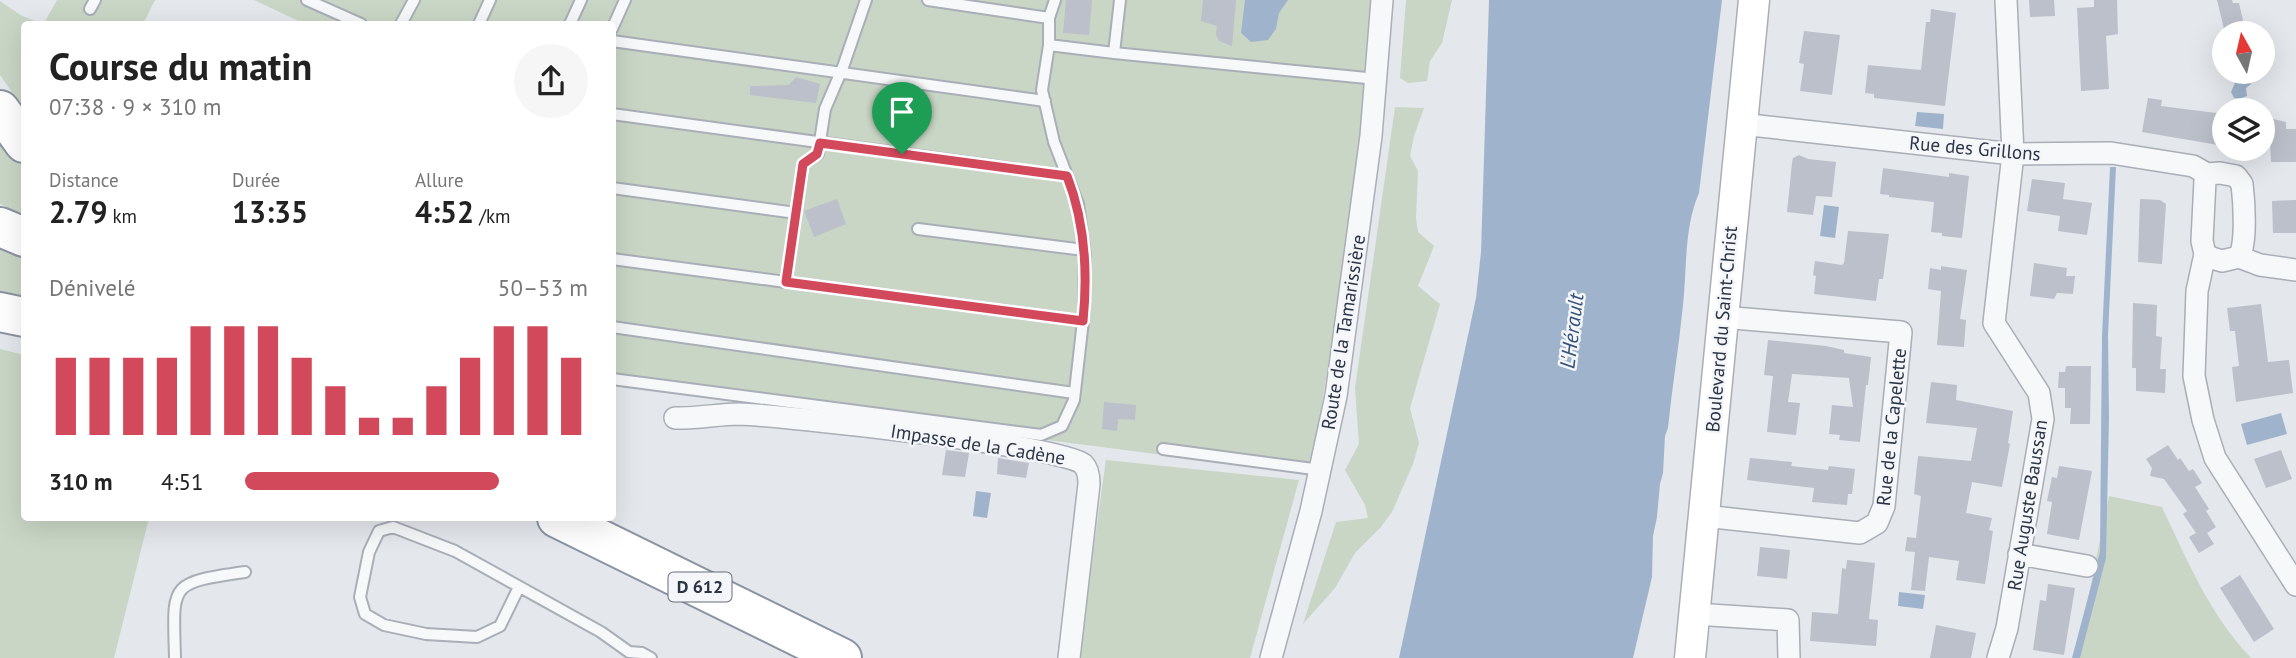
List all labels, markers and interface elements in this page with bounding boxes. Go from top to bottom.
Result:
north arrow [2212,21,2275,84]
map controls [2212,21,2275,161]
text: Course du matin [49,41,312,90]
button: share [514,44,588,118]
pin [872,82,932,154]
text: 07:38 · 9 × 310 m [49,92,221,121]
icon: arrive [883,93,921,131]
button: layers [2212,98,2275,161]
street label: Rue des Grillons [1908,130,2042,166]
text: Distance [49,168,119,192]
text: Durée [232,168,280,192]
text: Allure [415,168,464,192]
text: 2.79 [49,192,107,231]
text: 13:35 [232,192,308,231]
text: 4:52 [415,192,474,231]
text: km [107,204,137,228]
text: /km [474,204,510,228]
street label: Boulevard du Saint-Christ [1700,224,1742,433]
street label: Route de la Tamarissière [1316,233,1370,431]
text: Dénivelé [49,273,135,302]
text: 50–53 m [498,273,588,302]
water label: L'Hérault [1554,291,1590,370]
street label: Rue de la Capelette [1871,347,1911,507]
street label: Impasse de la Cadène [889,418,1067,470]
street label: Rue Auguste Baussan [2002,418,2052,592]
text: 310 m [49,467,112,496]
text: 4:51 [161,467,204,496]
road number: D 612 [668,572,732,602]

